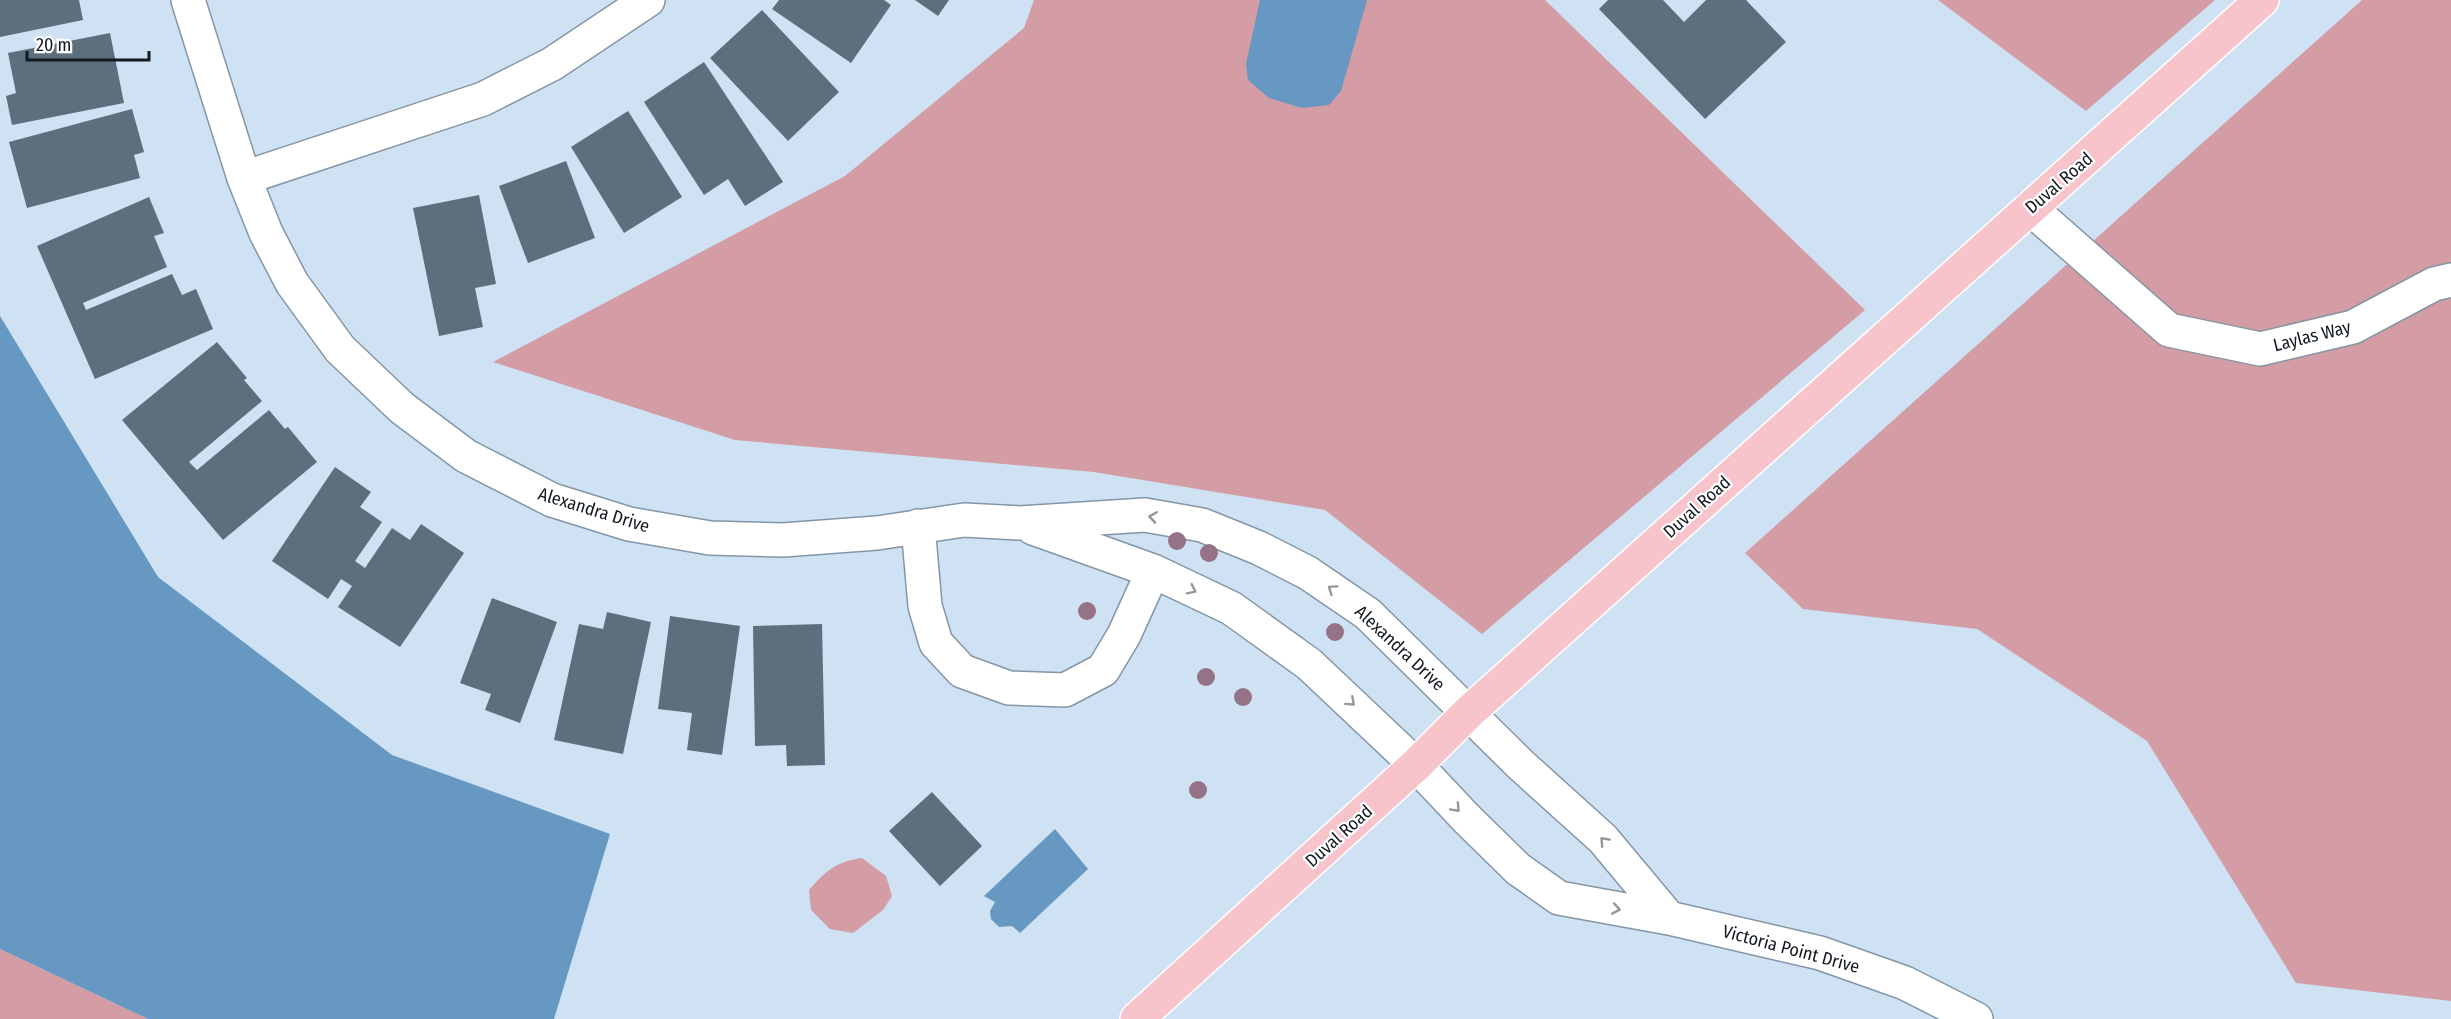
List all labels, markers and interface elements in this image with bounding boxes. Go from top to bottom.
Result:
scale bar [27,24,148,62]
text: 20 m [36,34,71,56]
street label: Duval Road [2021,148,2097,218]
street label: Laylas Way [2271,316,2353,356]
street label: Duval Road [1659,471,1735,543]
street label: Alexandra Drive [536,483,652,537]
one-way arrow [1149,511,1158,523]
one-way arrow [1186,582,1197,594]
one-way arrow [1328,585,1339,596]
street label: Alexandra Drive [1350,601,1450,695]
one-way arrow [1344,695,1355,706]
street label: Duval Road [1301,800,1377,872]
one-way arrow [1449,801,1460,812]
one-way arrow [1600,838,1611,848]
one-way arrow [1611,902,1621,915]
street label: Victoria Point Drive [1720,920,1862,978]

